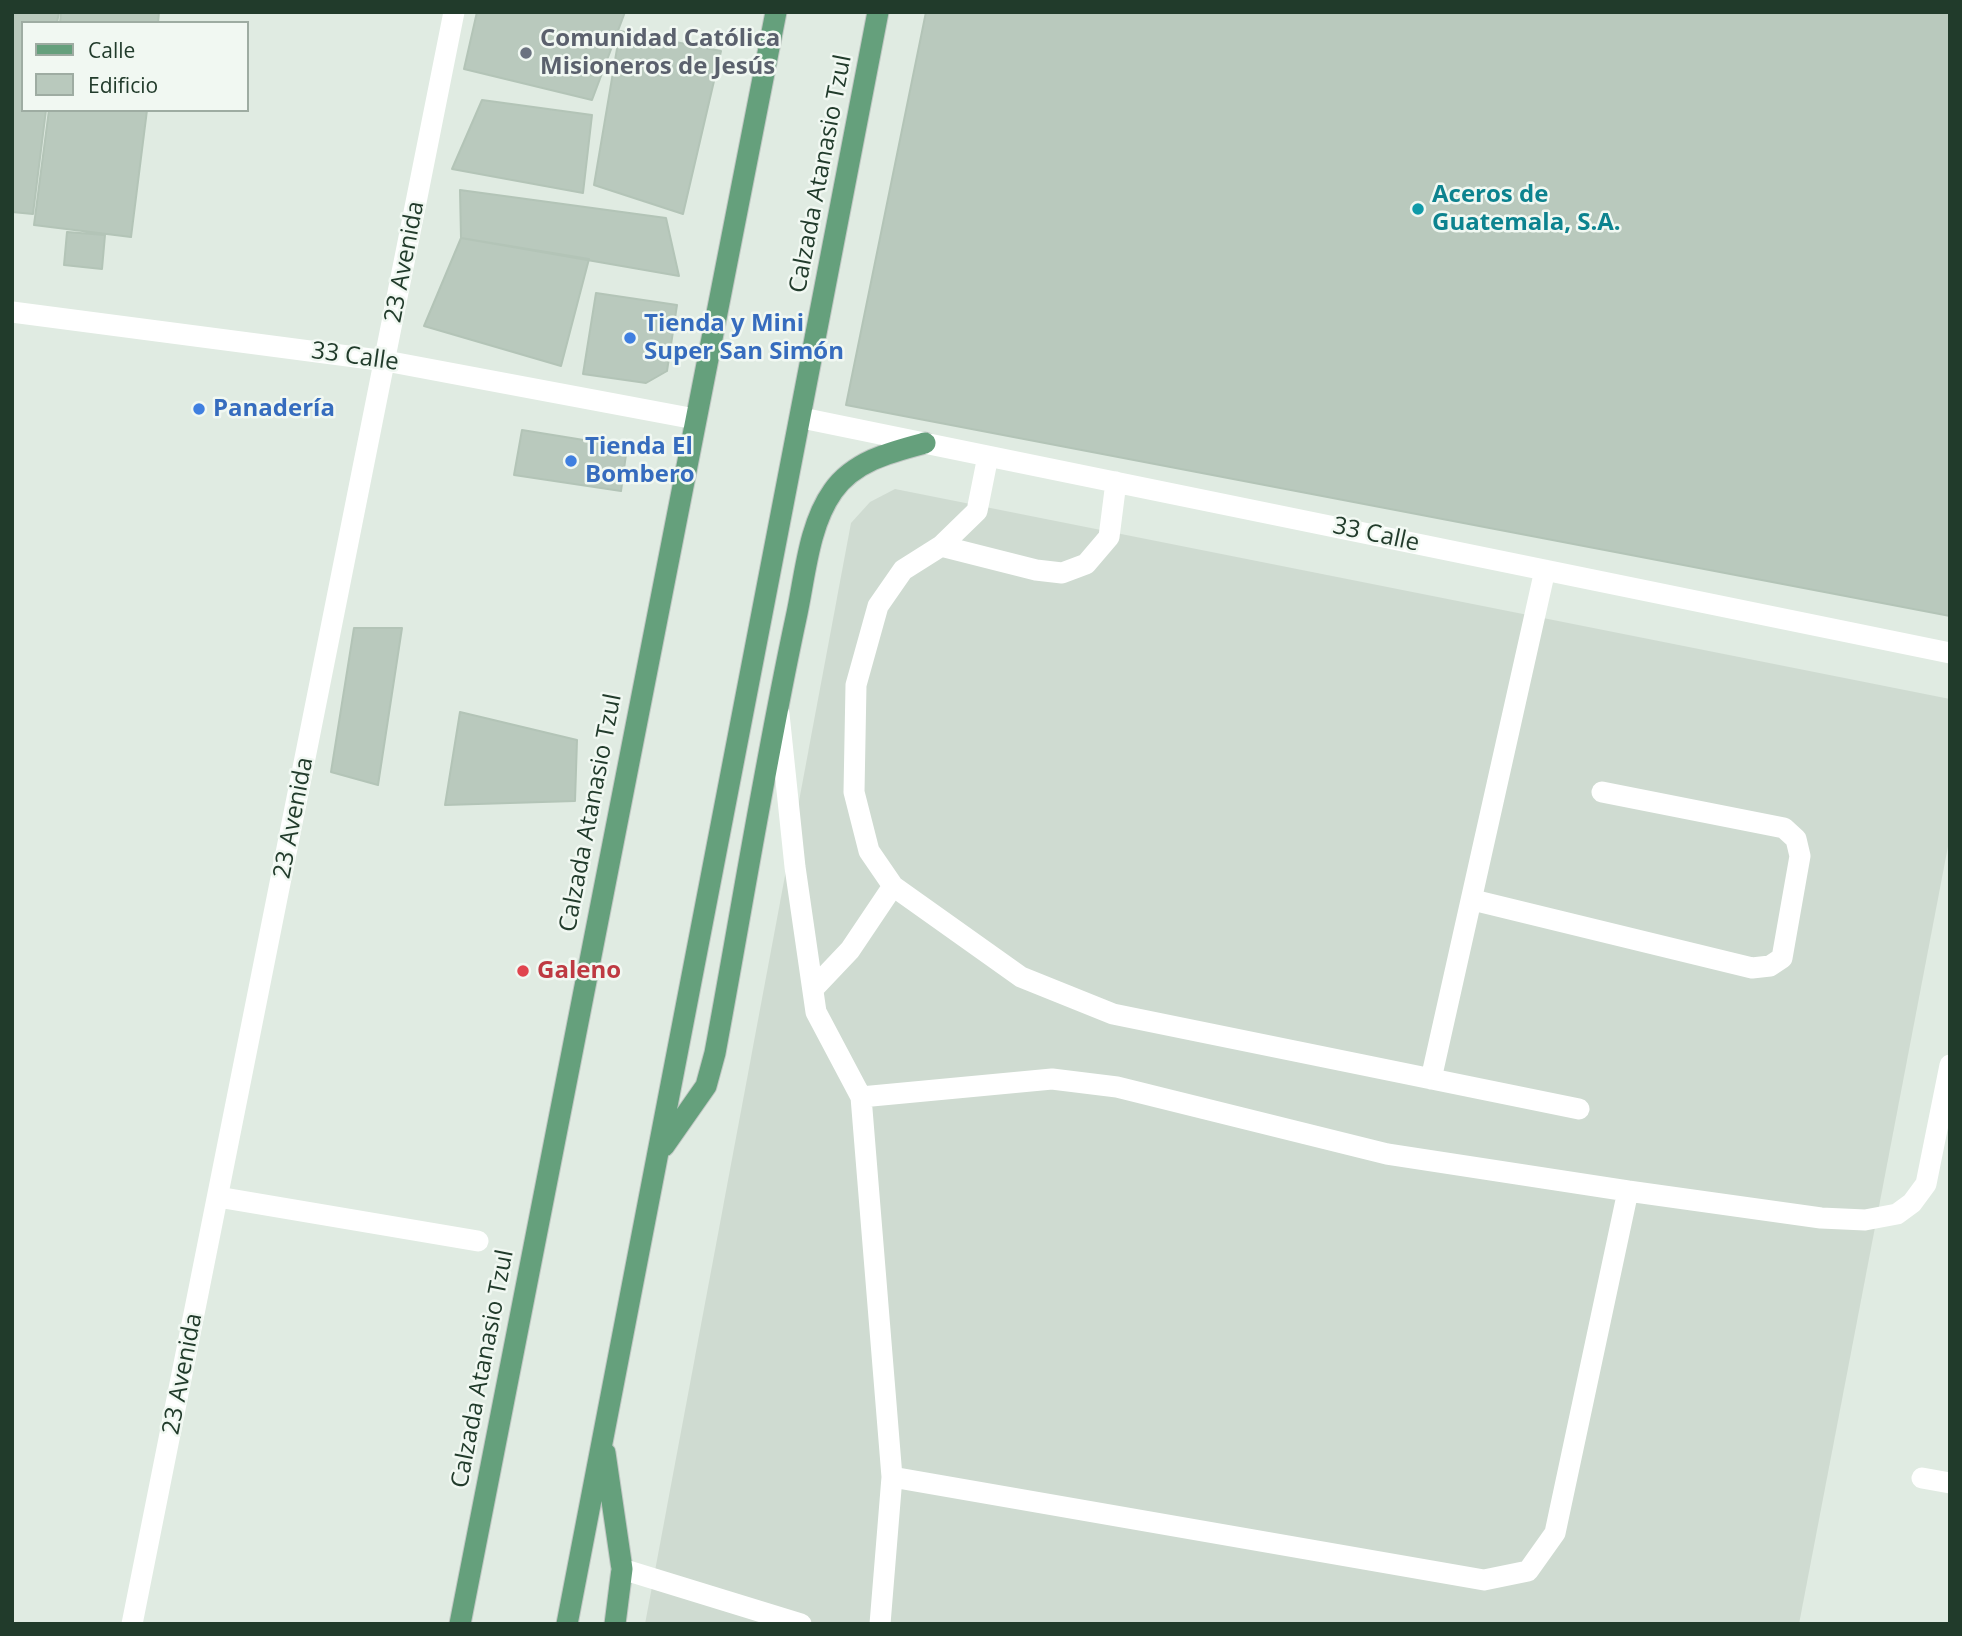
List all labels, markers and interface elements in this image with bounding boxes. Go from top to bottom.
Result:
legend [21,21,248,112]
place label: Comunidad Católica Misioneros de Jesús [540,25,780,81]
text: Calle [88,36,135,64]
marker: Comunidad Católica Misioneros de Jesús [518,45,534,61]
street label: Calzada Atanasio Tzul [784,53,858,295]
text: Edificio [88,71,158,99]
place label: Aceros de Guatemala, S.A. [1432,181,1621,237]
street label: 23 Avenida [379,199,431,325]
marker: Aceros de Guatemala, S.A. [1410,201,1426,217]
place label: Tienda y Mini Super San Simón [644,310,844,366]
marker: Tienda y Mini Super San Simón [622,330,638,346]
street label: 33 Calle [310,337,400,377]
place label: Panadería [213,395,335,423]
marker: Panadería [191,401,207,417]
place label: Tienda El Bombero [585,433,695,489]
marker: Tienda El Bombero [563,453,579,469]
street label: 33 Calle [1330,512,1422,558]
street label: Calzada Atanasio Tzul [554,692,628,934]
street label: 23 Avenida [268,755,320,881]
place label: Galeno [537,957,621,985]
marker: Galeno [515,963,531,979]
street label: Calzada Atanasio Tzul [446,1248,520,1490]
street label: 23 Avenida [157,1311,209,1437]

